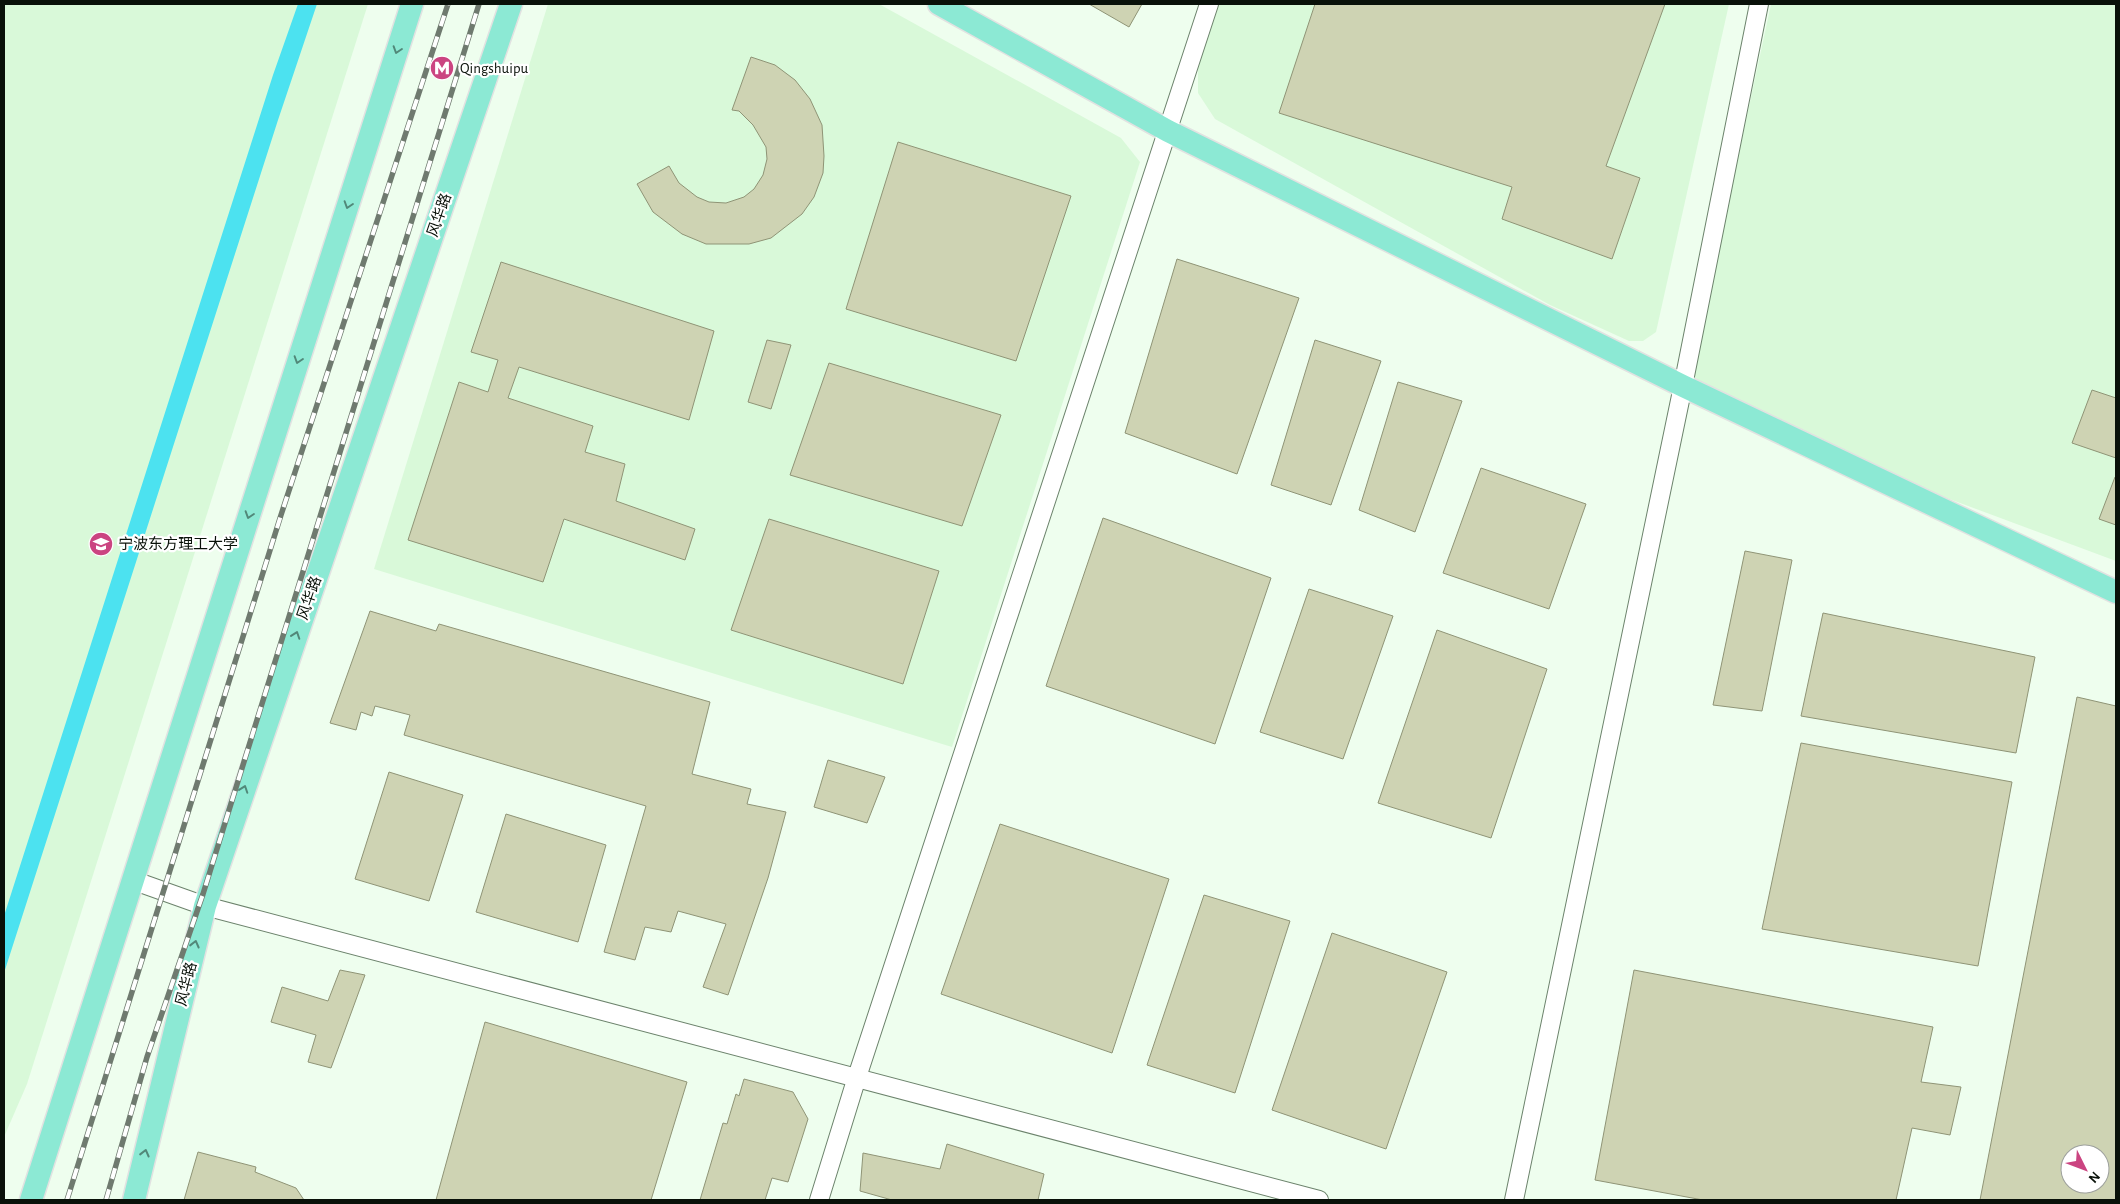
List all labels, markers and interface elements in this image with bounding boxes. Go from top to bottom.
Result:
one-way arrow [393,46,403,54]
metro station icon: Qingshuipu [429,55,455,81]
place label: Qingshuipu [460,61,529,76]
street label: 风华路 [423,191,454,239]
one-way arrow [343,200,353,209]
one-way arrow [294,355,304,364]
one-way arrow [245,510,255,518]
school or university icon: 宁波东方理工大学 [88,531,114,557]
place label: 宁波东方理工大学 [118,536,238,552]
street label: 风华路 [293,574,324,622]
one-way arrow [291,631,301,640]
one-way arrow [238,785,248,794]
one-way arrow [190,940,200,948]
street label: 风华路 [172,960,199,1008]
north arrow [2060,1144,2110,1194]
one-way arrow [139,1148,150,1157]
text: N [2085,1169,2102,1185]

